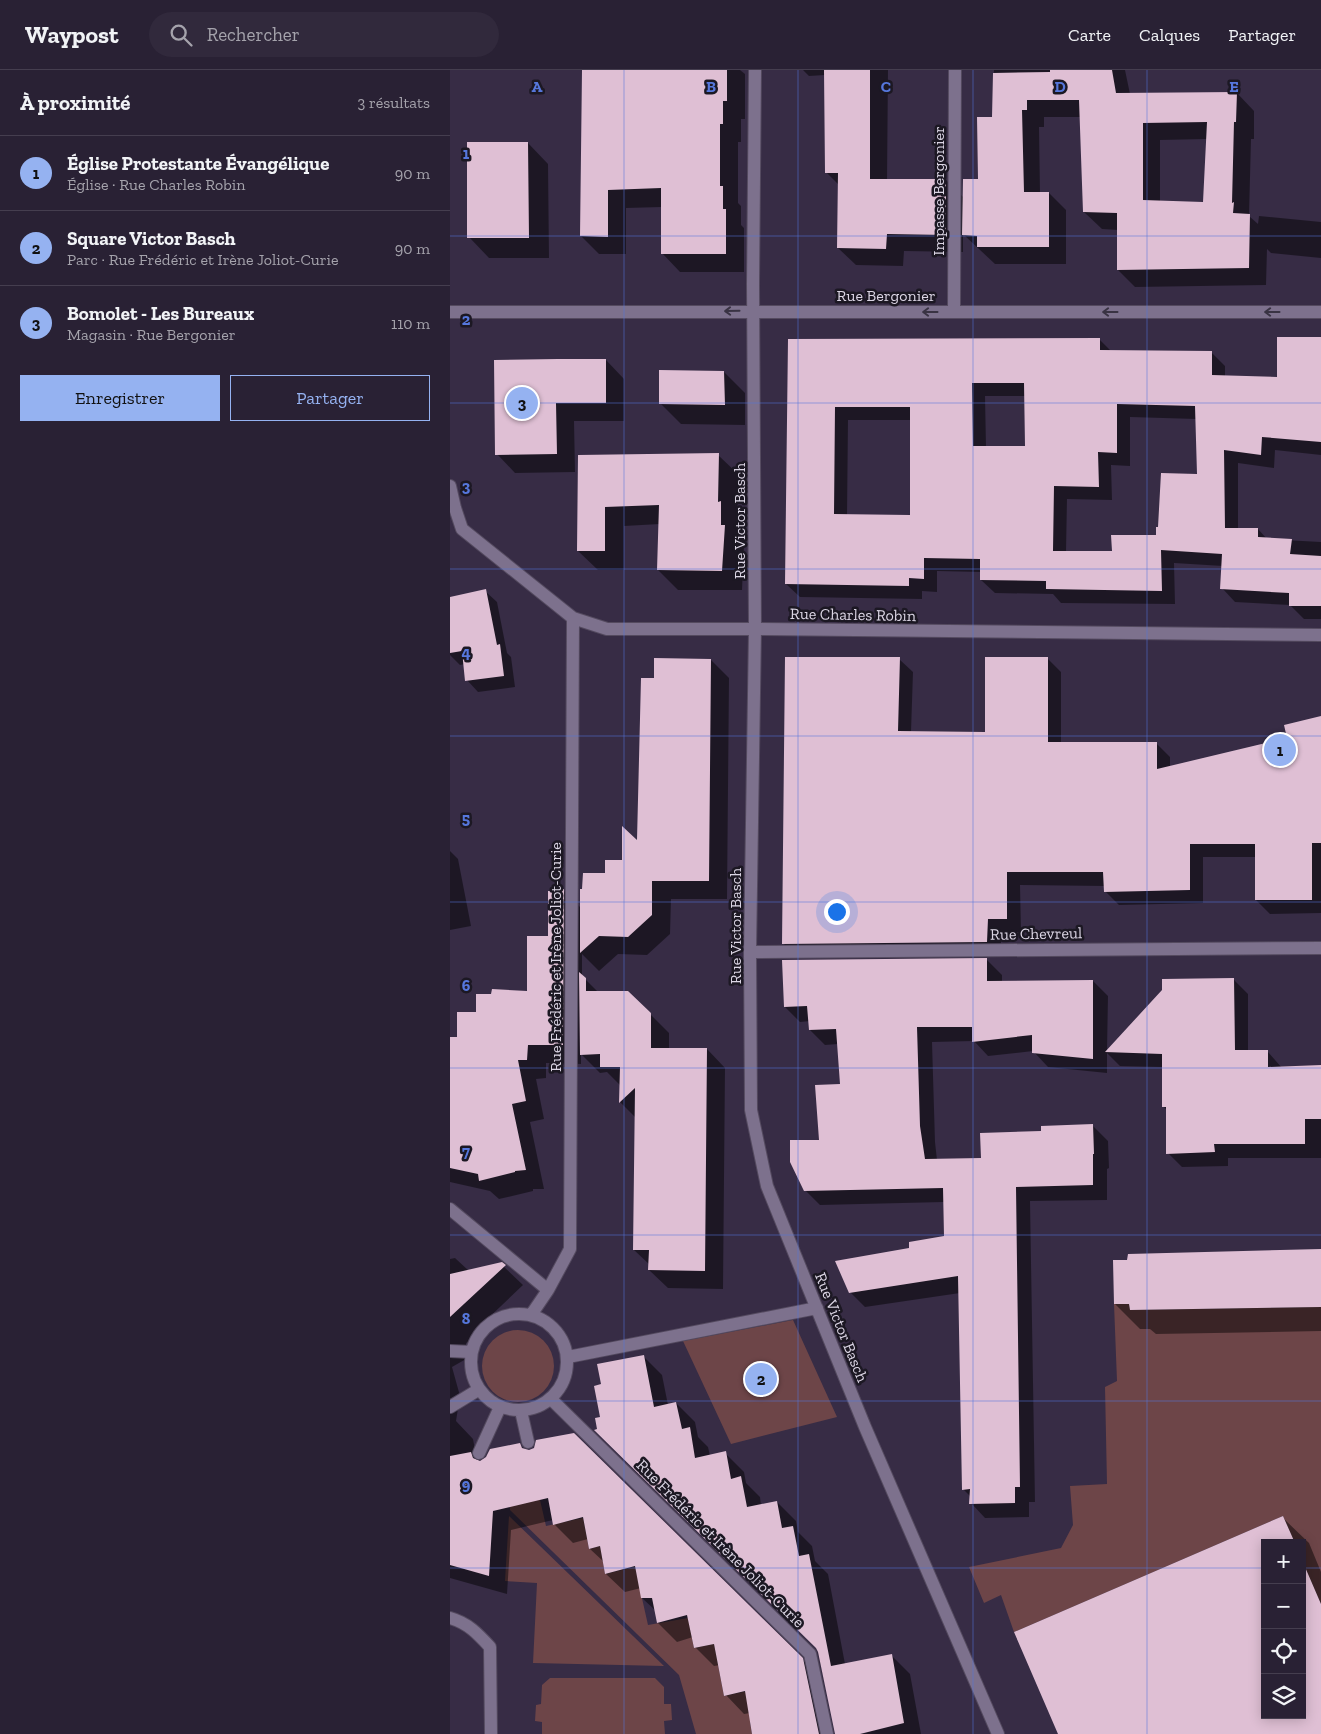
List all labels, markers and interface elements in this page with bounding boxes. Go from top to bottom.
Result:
search box [149,12,499,57]
text: Waypost [25,20,119,49]
icon: search [167,21,195,49]
text: Rechercher [207,23,300,46]
text: Carte [1068,24,1111,46]
text: Calques [1139,24,1200,46]
text: Partager [1228,24,1296,46]
text: A [532,77,543,96]
text: B [706,77,716,96]
text: C [881,77,891,96]
text: D [1054,77,1066,96]
text: E [1229,77,1239,96]
text: À proximité [20,90,130,115]
text: 3 résultats [357,93,430,112]
street label: Impasse Bergonier [929,126,948,256]
text: 1 [463,144,470,163]
text: Église Protestante Évangélique [67,152,329,175]
text: 1 [33,164,39,183]
text: 90 m [395,164,430,183]
text: Église · Rue Charles Robin [67,175,245,194]
text: Square Victor Basch [67,227,236,250]
text: 2 [32,239,40,258]
text: 90 m [395,239,430,258]
text: Parc · Rue Frédéric et Irène Joliot-Curie [67,250,338,269]
street label: Rue Bergonier [837,286,936,305]
text: Bomolet - Les Bureaux [67,302,254,325]
one-way arrow [725,306,741,316]
one-way arrow [922,307,938,316]
one-way arrow [1102,307,1118,317]
one-way arrow [1265,307,1281,317]
text: 2 [462,310,471,329]
text: 3 [32,314,40,333]
text: 110 m [391,314,430,333]
text: Magasin · Rue Bergonier [67,325,235,344]
button: Enregistrer [20,375,220,421]
button: Partager [230,375,430,421]
pin: 3 [506,384,538,422]
street label: Rue Victor Basch [730,463,749,579]
text: 3 [462,477,471,496]
street label: Rue Charles Robin [790,604,917,625]
text: 4 [461,643,471,662]
pin: 1 [1264,731,1296,769]
text: 5 [462,809,470,828]
street label: Rue Frédéric et Irène Joliot-Curie [546,842,565,1072]
street label: Rue Victor Basch [726,868,745,984]
your location [824,899,850,925]
street label: Rue Chevreul [990,923,1082,944]
text: 6 [462,976,471,995]
text: 7 [462,1142,470,1161]
street label: Rue Victor Basch [811,1270,872,1385]
text: 8 [462,1309,471,1328]
pin: 2 [745,1360,777,1398]
street label: Rue Frédéric et Irène Joliot-Curie [633,1455,809,1631]
text: 9 [462,1475,471,1494]
map controls [1261,1539,1306,1719]
button: + [1261,1539,1306,1584]
button: − [1261,1584,1306,1629]
button: locate [1261,1629,1306,1674]
button: layers [1261,1674,1306,1719]

